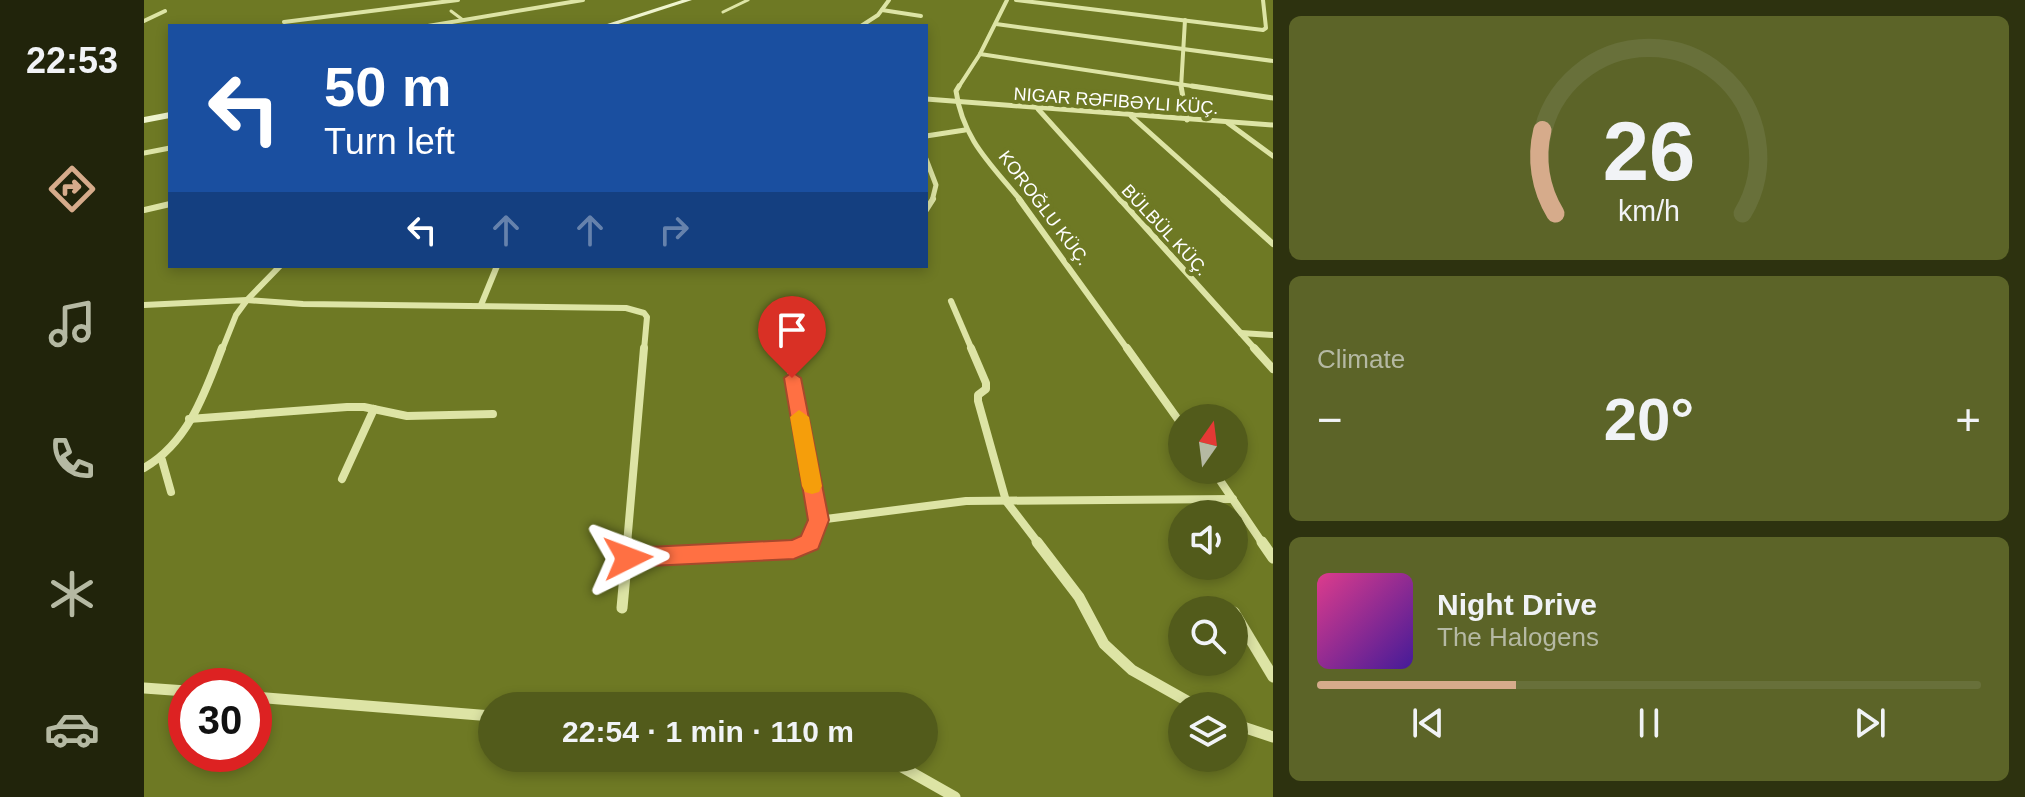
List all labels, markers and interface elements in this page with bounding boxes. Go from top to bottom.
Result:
text: 22:53 [26,40,118,81]
text: 50 m [324,55,452,118]
icon: left [192,56,296,160]
street label: NIGAR RƏFIBƏYLI KÜÇ. [1013,84,1219,118]
text: 26 [1603,105,1695,198]
text: Turn left [324,121,455,162]
street label: KOROĞLU KÜÇ. [994,146,1094,269]
icon: directions [44,161,100,217]
street label: BÜLBÜL KÜÇ. [1118,180,1212,280]
text: km/h [1618,195,1680,227]
icon: left [400,208,444,252]
icon: ahead [484,208,528,252]
icon: ahead [568,208,612,252]
icon: right [652,208,696,252]
icon: music [44,296,100,352]
pin [758,296,826,378]
icon: arrive [770,308,814,352]
text: Climate [1317,344,1405,374]
text: 20° [1604,386,1694,453]
text: − [1317,395,1343,444]
text: + [1955,395,1981,444]
north arrow [1168,404,1248,484]
map controls [1168,404,1248,772]
icon: phone [44,431,100,487]
button: sound [1168,500,1248,580]
position arrow [586,516,670,600]
icon: climate [44,566,100,622]
text: Night Drive [1437,588,1597,621]
button: search [1168,596,1248,676]
text: The Halogens [1437,622,1599,652]
speed limit sign: 30 [168,668,272,772]
button: layers [1168,692,1248,772]
icon: car [44,701,100,757]
icon: previous [1406,701,1450,745]
icon: pause [1627,701,1671,745]
icon: next [1848,701,1892,745]
text: 22:54 · 1 min · 110 m [562,715,854,748]

